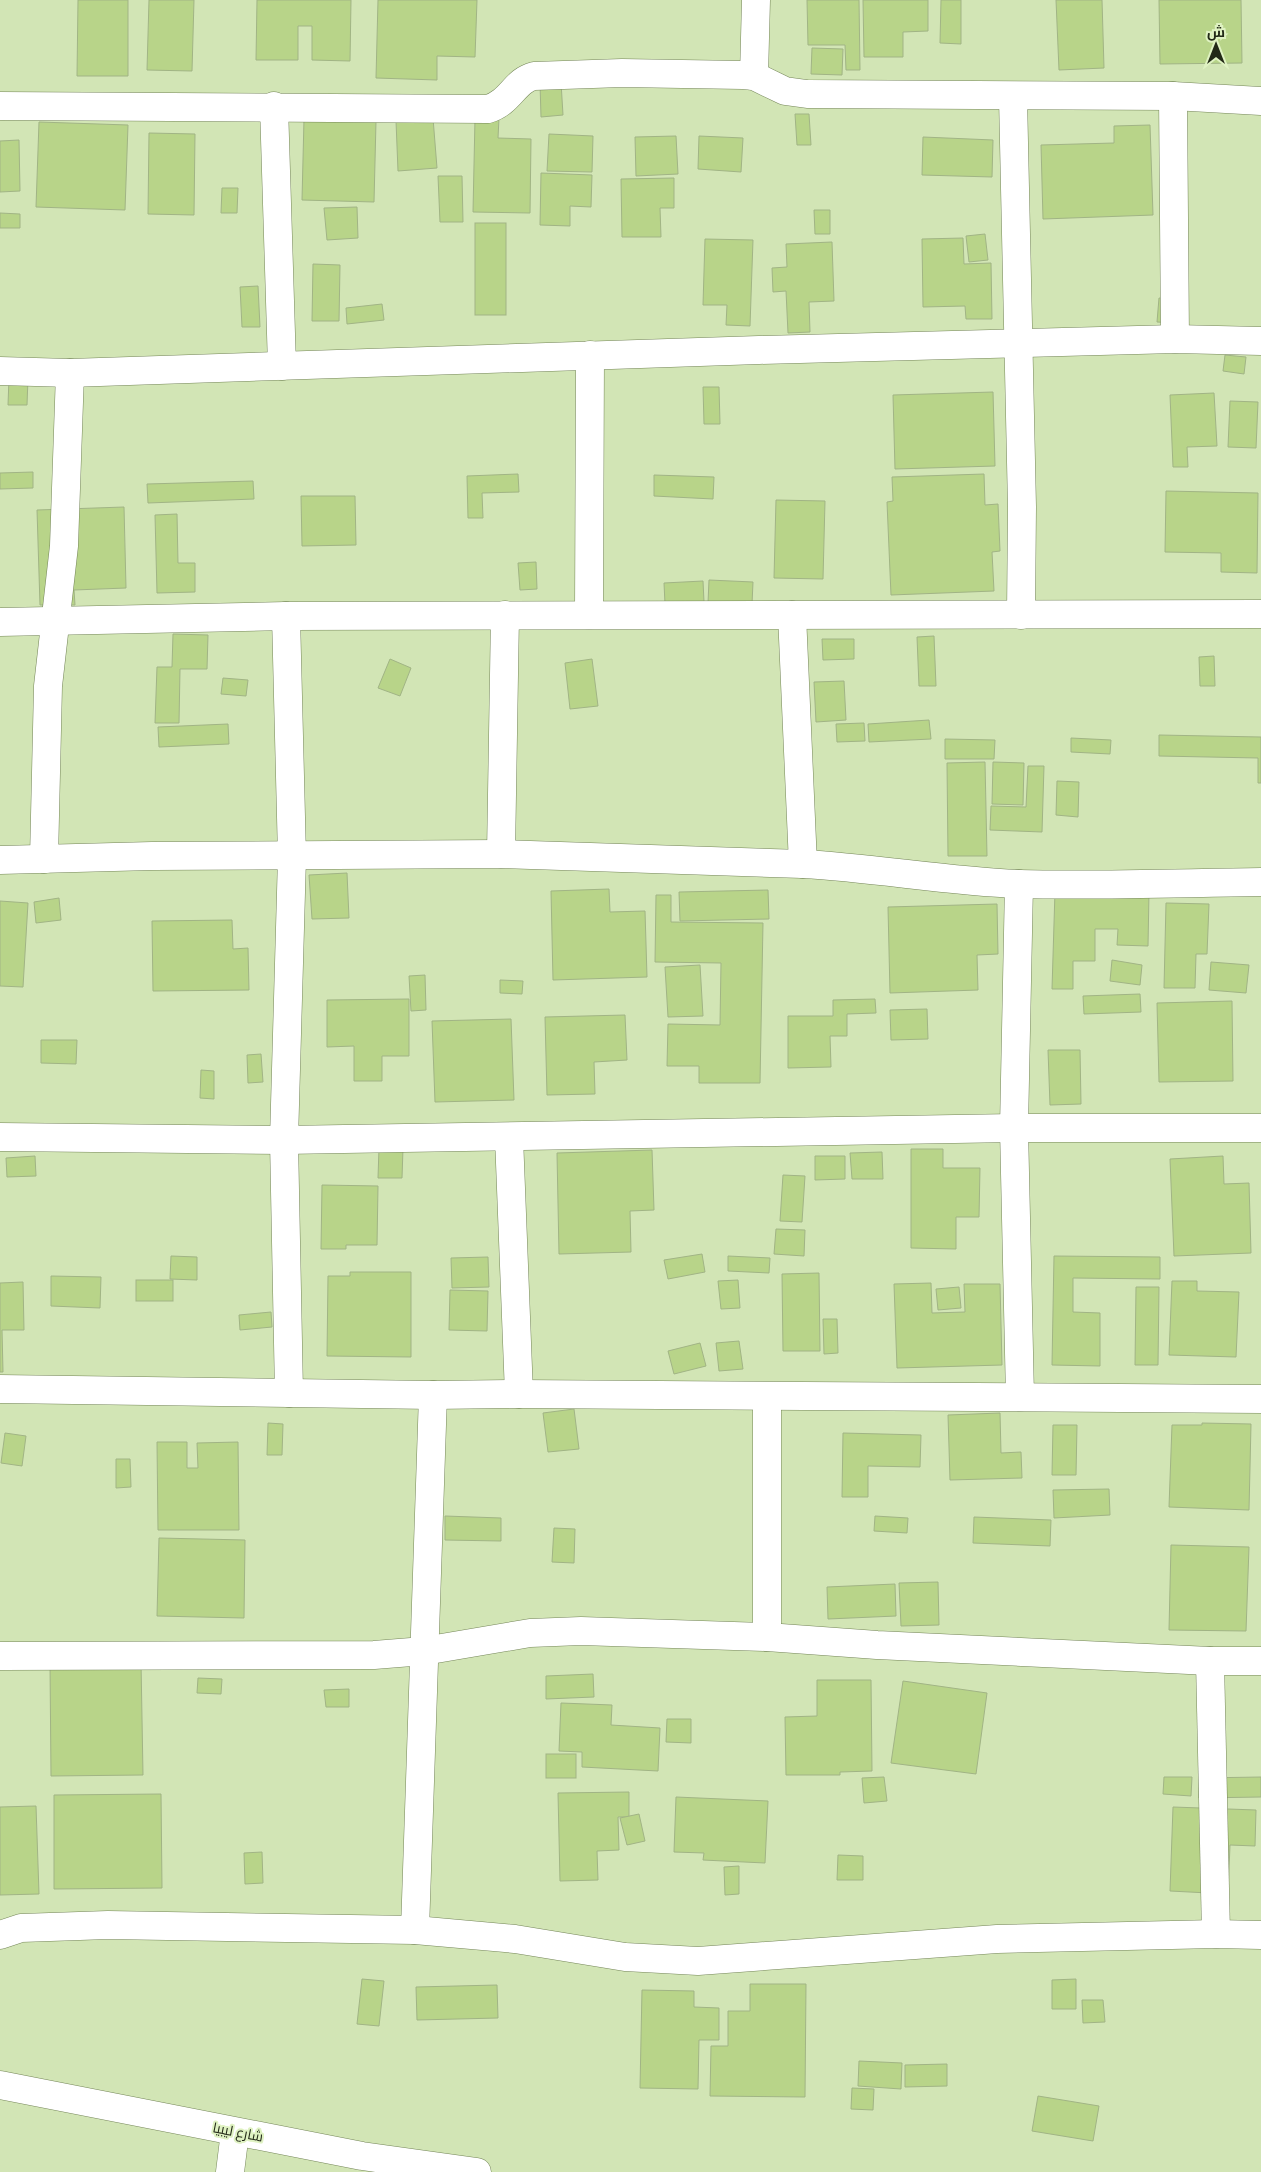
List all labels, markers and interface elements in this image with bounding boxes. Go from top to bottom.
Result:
north arrow [1191,20,1241,70]
text: ش [1207,23,1225,41]
street label: شارع ليبيا [211,2118,265,2146]

